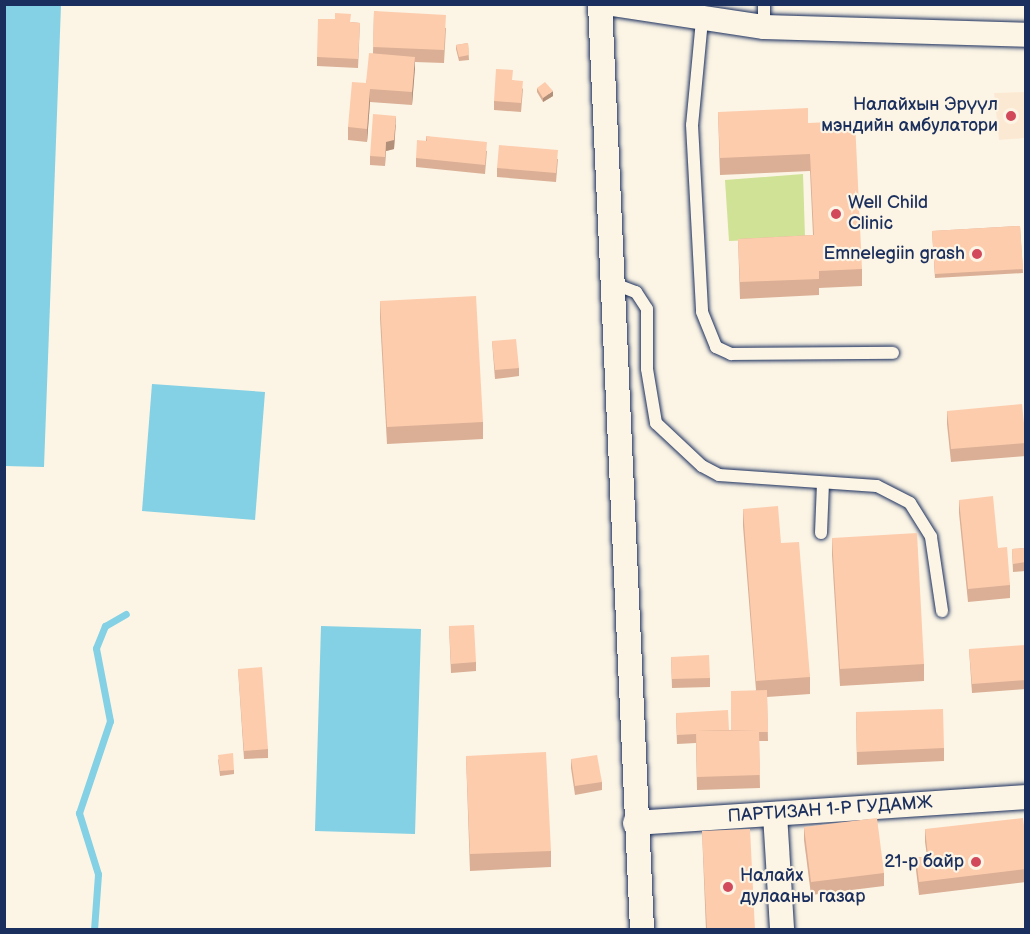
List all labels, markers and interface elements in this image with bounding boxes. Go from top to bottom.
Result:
place label: Налайхын Эрүүл мэндийн амбулатори [821,95,998,138]
marker: Налайхын Эрүүл мэндийн амбулатори [1002,107,1020,125]
place label: Well Child Clinic [848,193,928,236]
marker: Well Child Clinic [829,207,843,221]
place label: Emnelegiin grash [823,243,965,265]
marker: Emnelegiin grash [970,247,984,261]
street label: ПАРТИЗАН 1-Р ГУДАМЖ [727,792,933,828]
place label: 21-р байр [884,851,964,873]
marker: 21-р байр [969,855,983,869]
place label: Налайх дулааны газар [740,866,865,908]
marker: Налайх дулааны газар [721,880,735,894]

